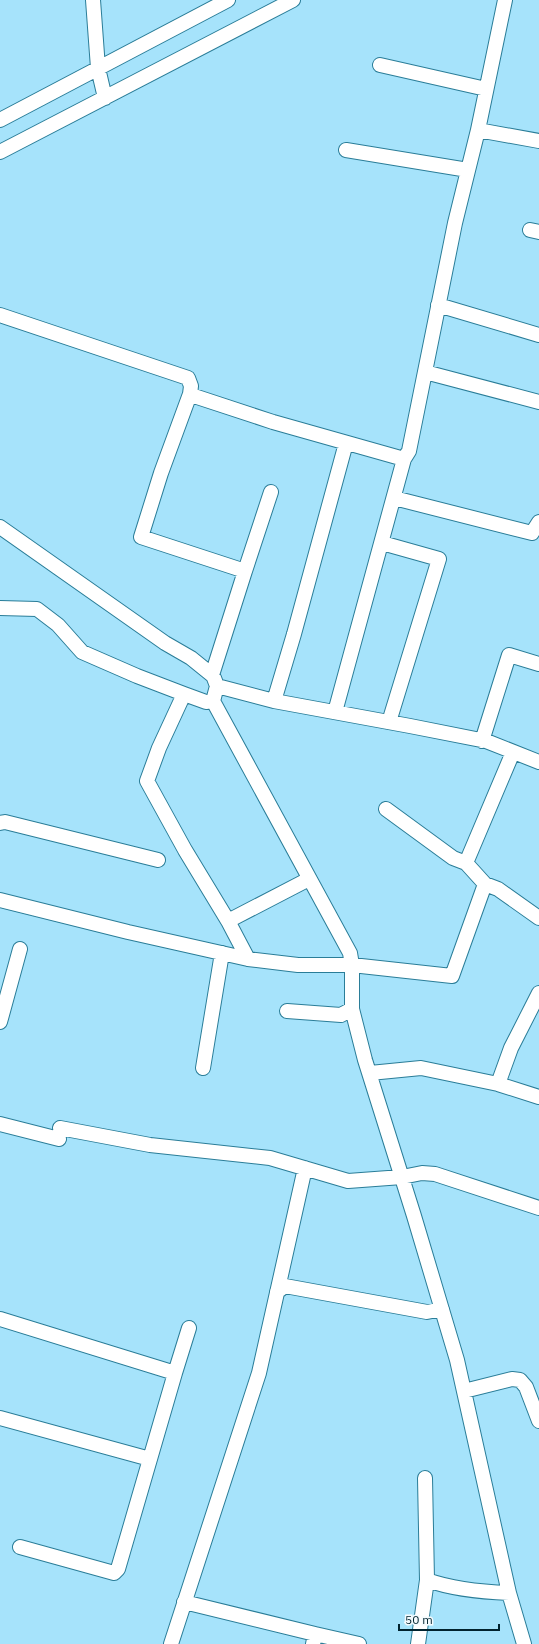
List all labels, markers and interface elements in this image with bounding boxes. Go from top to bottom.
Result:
scale bar [399,1606,499,1632]
text: 50 m [405,1612,433,1627]

